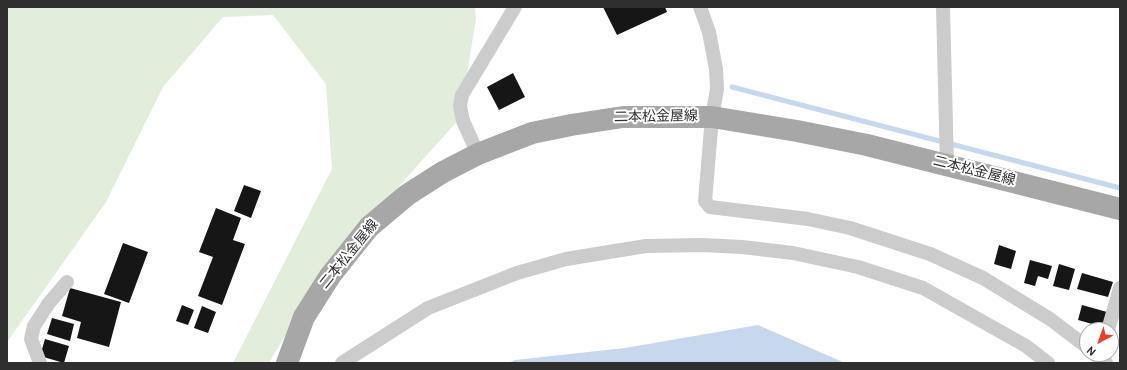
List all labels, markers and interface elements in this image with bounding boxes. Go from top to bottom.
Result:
street label: 二本松金屋線 [614,109,698,127]
street label: 二本松金屋線 [931,154,1017,190]
street label: 二本松金屋線 [317,217,383,293]
north arrow [1079,322,1119,362]
text: N [1084,342,1099,358]

